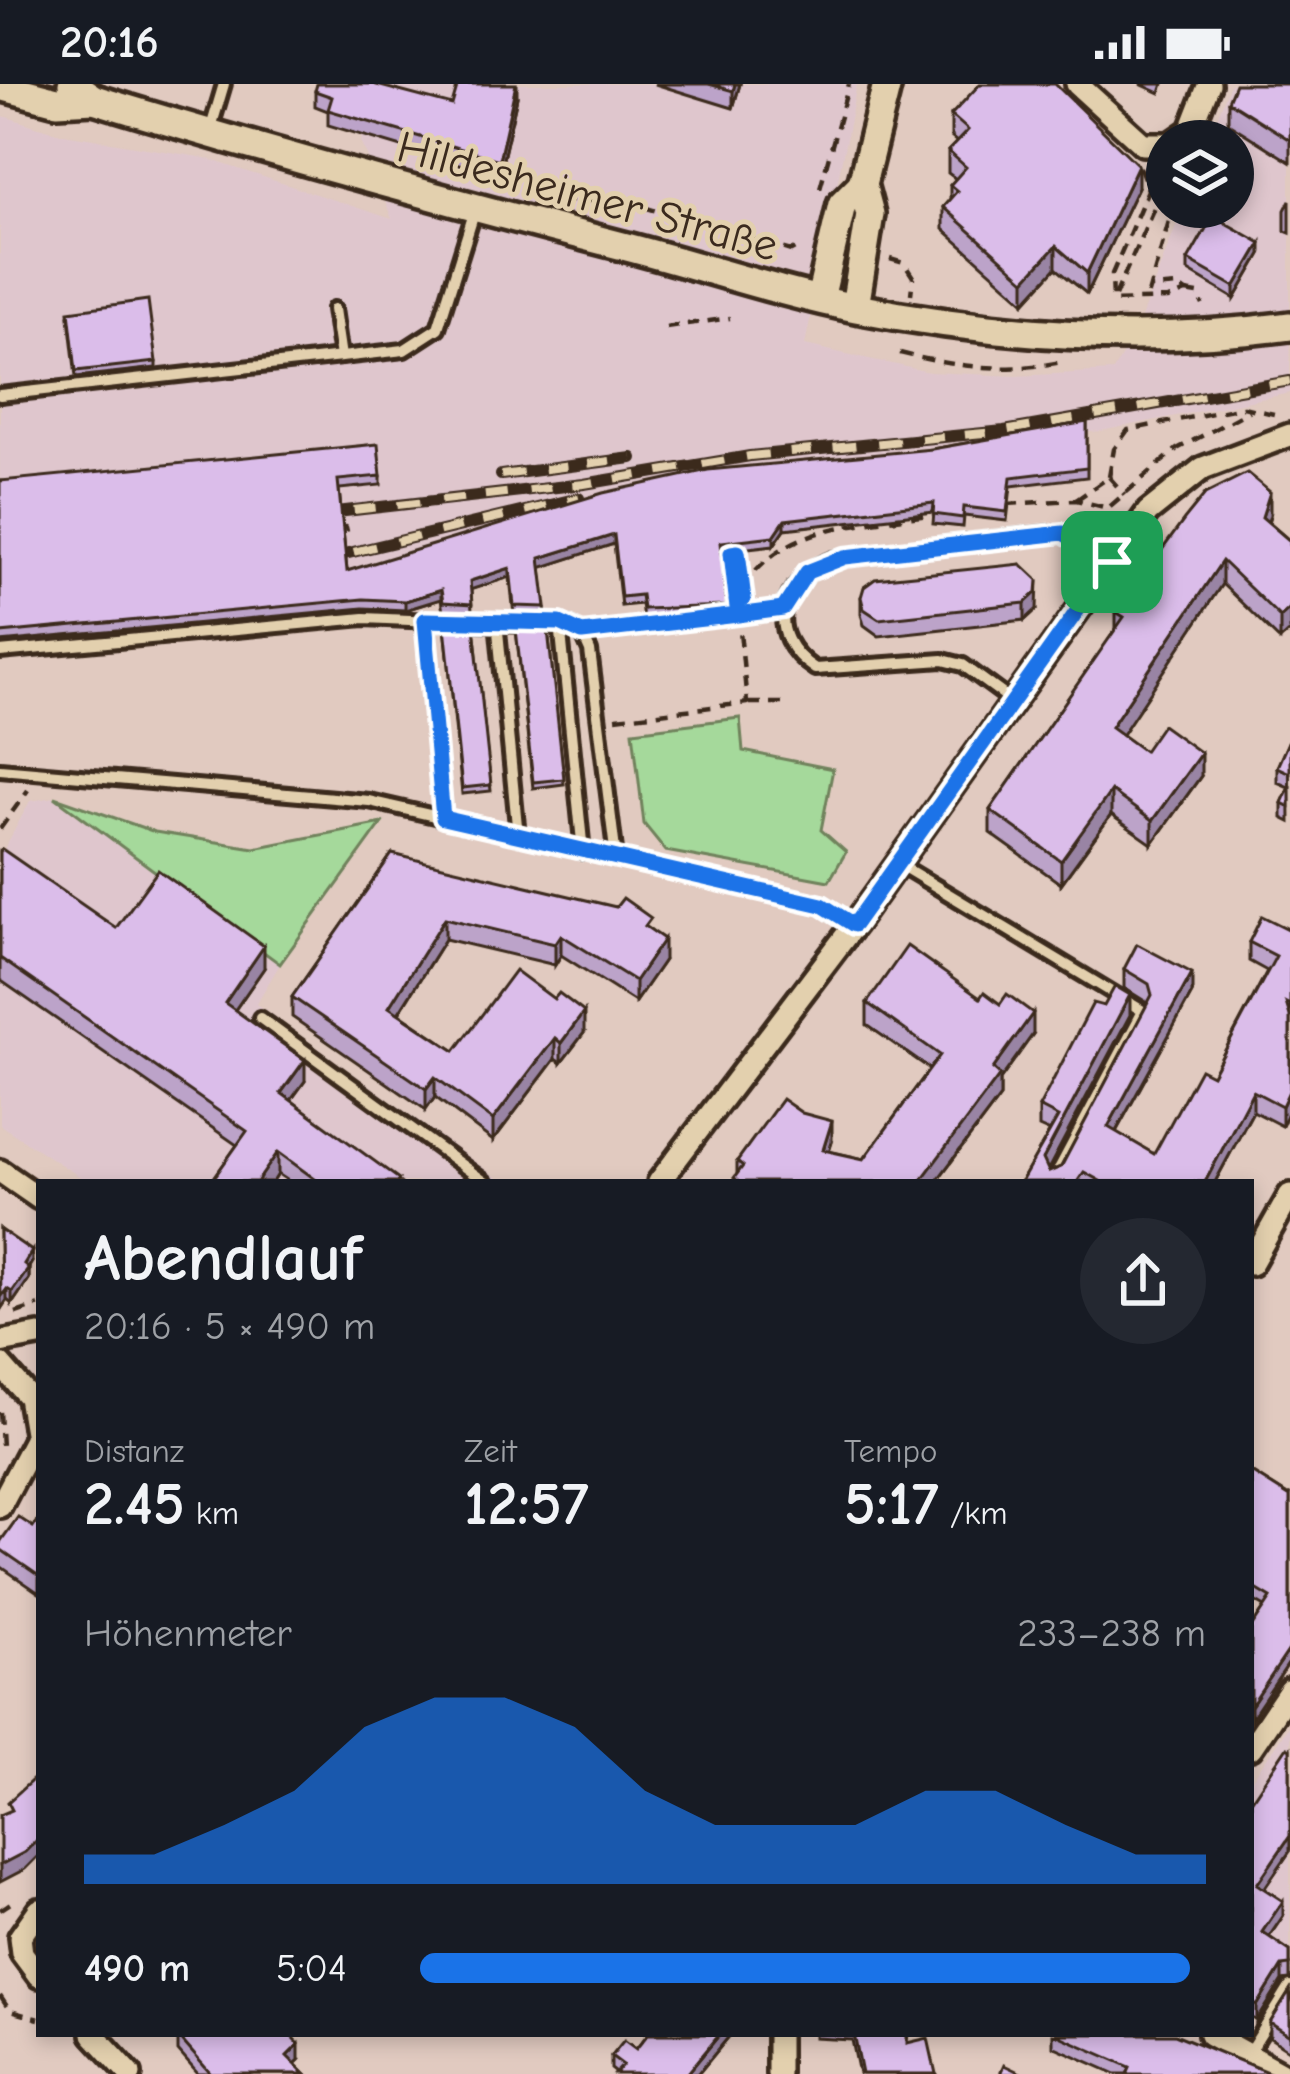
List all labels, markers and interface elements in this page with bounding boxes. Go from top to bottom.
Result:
text: 20:16 [60,16,159,68]
street label: Hildesheimer Straße [392,120,784,272]
map controls [1146,120,1254,228]
button: layers [1146,120,1254,228]
pin [1061,511,1163,613]
icon: arrive [1079,529,1145,595]
button: share [1080,1218,1206,1344]
text: Abendlauf [84,1221,362,1297]
text: 20:16 · 5 × 490 m [84,1304,375,1349]
text: Distanz [84,1432,184,1470]
text: Zeit [464,1432,517,1470]
text: Tempo [844,1432,937,1470]
text: 2.45 [84,1470,185,1539]
text: 12:57 [464,1470,589,1539]
text: 5:17 [844,1470,939,1539]
text: km [185,1494,239,1532]
text: /km [939,1494,1008,1532]
text: Höhenmeter [84,1611,292,1656]
text: 233–238 m [1017,1611,1206,1656]
text: 490 m [84,1946,190,1991]
text: 5:04 [276,1946,347,1991]

